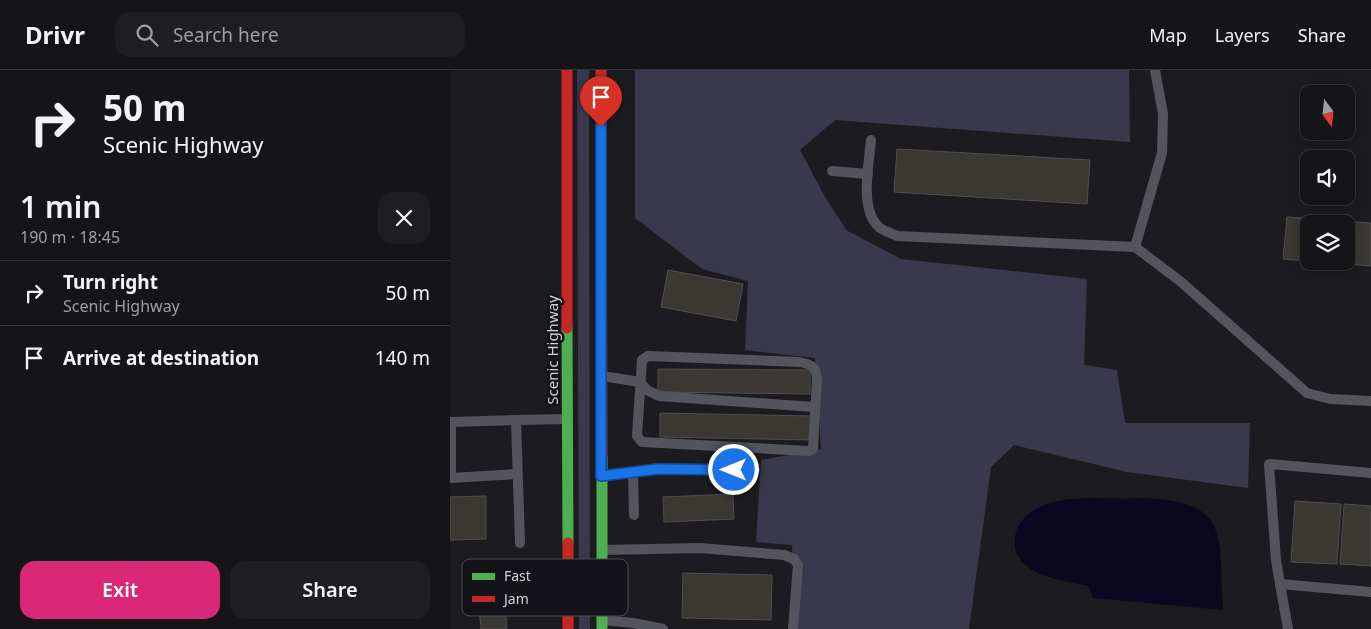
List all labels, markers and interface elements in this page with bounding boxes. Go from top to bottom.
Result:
search box [115,12,465,57]
text: Drivr [25,18,85,51]
icon: search [133,21,161,49]
text: Search here [173,22,279,48]
text: Map [1149,23,1187,47]
text: Layers [1215,23,1270,47]
text: Share [1298,23,1346,47]
pin [580,76,622,127]
icon: arrive [587,83,615,111]
text: 50 m [103,84,186,131]
north arrow [1300,85,1355,140]
map controls [1300,85,1355,270]
icon: right [20,90,85,155]
text: Scenic Highway [103,129,264,159]
button: sound [1300,150,1355,205]
text: 1 min [20,186,101,227]
button: close [378,192,430,244]
button: layers [1300,215,1355,270]
text: 190 m · 18:45 [20,226,120,248]
text: Turn right [63,269,158,295]
icon: right [20,279,48,307]
text: 50 m [386,280,430,306]
text: Scenic Highway [63,295,180,317]
street label: Scenic Highway [542,295,562,405]
icon: arrive [20,344,48,372]
text: Arrive at destination [63,345,259,371]
text: 140 m [375,345,430,371]
position arrow [707,443,759,495]
legend [462,559,628,616]
button: Exit [20,561,220,619]
button: Share [230,561,430,619]
text: Fast [504,566,531,585]
text: Jam [502,589,529,608]

